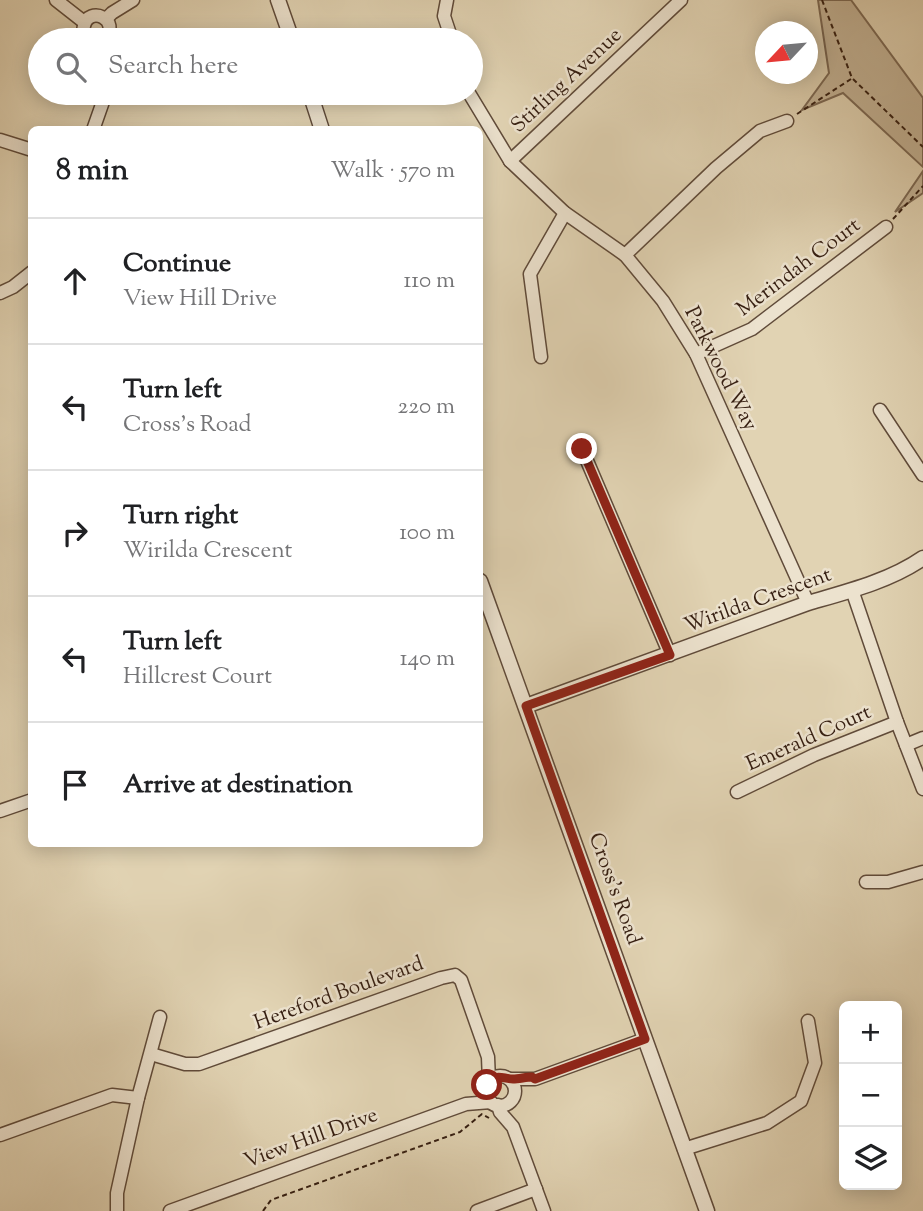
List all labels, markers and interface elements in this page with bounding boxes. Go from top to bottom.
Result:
north arrow [755,21,818,84]
street label: Stirling Avenue [505,22,629,140]
search box [28,28,483,105]
icon: search [52,48,90,86]
text: Search here [108,48,238,85]
text: 8 min [56,150,128,193]
text: Walk · 570 m [330,155,455,188]
street label: Merindah Court [731,211,867,325]
text: Continue [123,246,231,283]
icon: ahead [56,262,94,300]
text: 110 m [404,265,455,298]
text: View Hill Drive [123,283,277,316]
street label: Parkwood Way [676,302,765,437]
text: Turn left [123,372,222,409]
icon: left [56,388,94,426]
text: 220 m [397,391,455,424]
text: Cross's Road [123,409,252,442]
route end [566,433,597,464]
text: Turn right [123,498,238,535]
icon: right [56,514,94,552]
text: 100 m [399,517,455,550]
text: Wirilda Crescent [123,535,292,568]
street label: Wirilda Crescent [680,560,836,642]
text: Turn left [123,624,222,661]
icon: left [56,640,94,678]
text: 140 m [400,643,455,676]
text: Hillcrest Court [123,661,272,694]
street label: Emerald Court [742,698,876,780]
icon: arrive [56,766,94,804]
text: Arrive at destination [123,767,353,804]
street label: Cross's Road [580,829,648,949]
street label: Hereford Boulevard [250,949,428,1039]
map controls [839,1001,902,1190]
button: + [839,1001,902,1064]
button: − [839,1064,902,1127]
route start [471,1069,502,1100]
street label: View Hill Drive [240,1101,382,1177]
button: layers [839,1127,902,1190]

